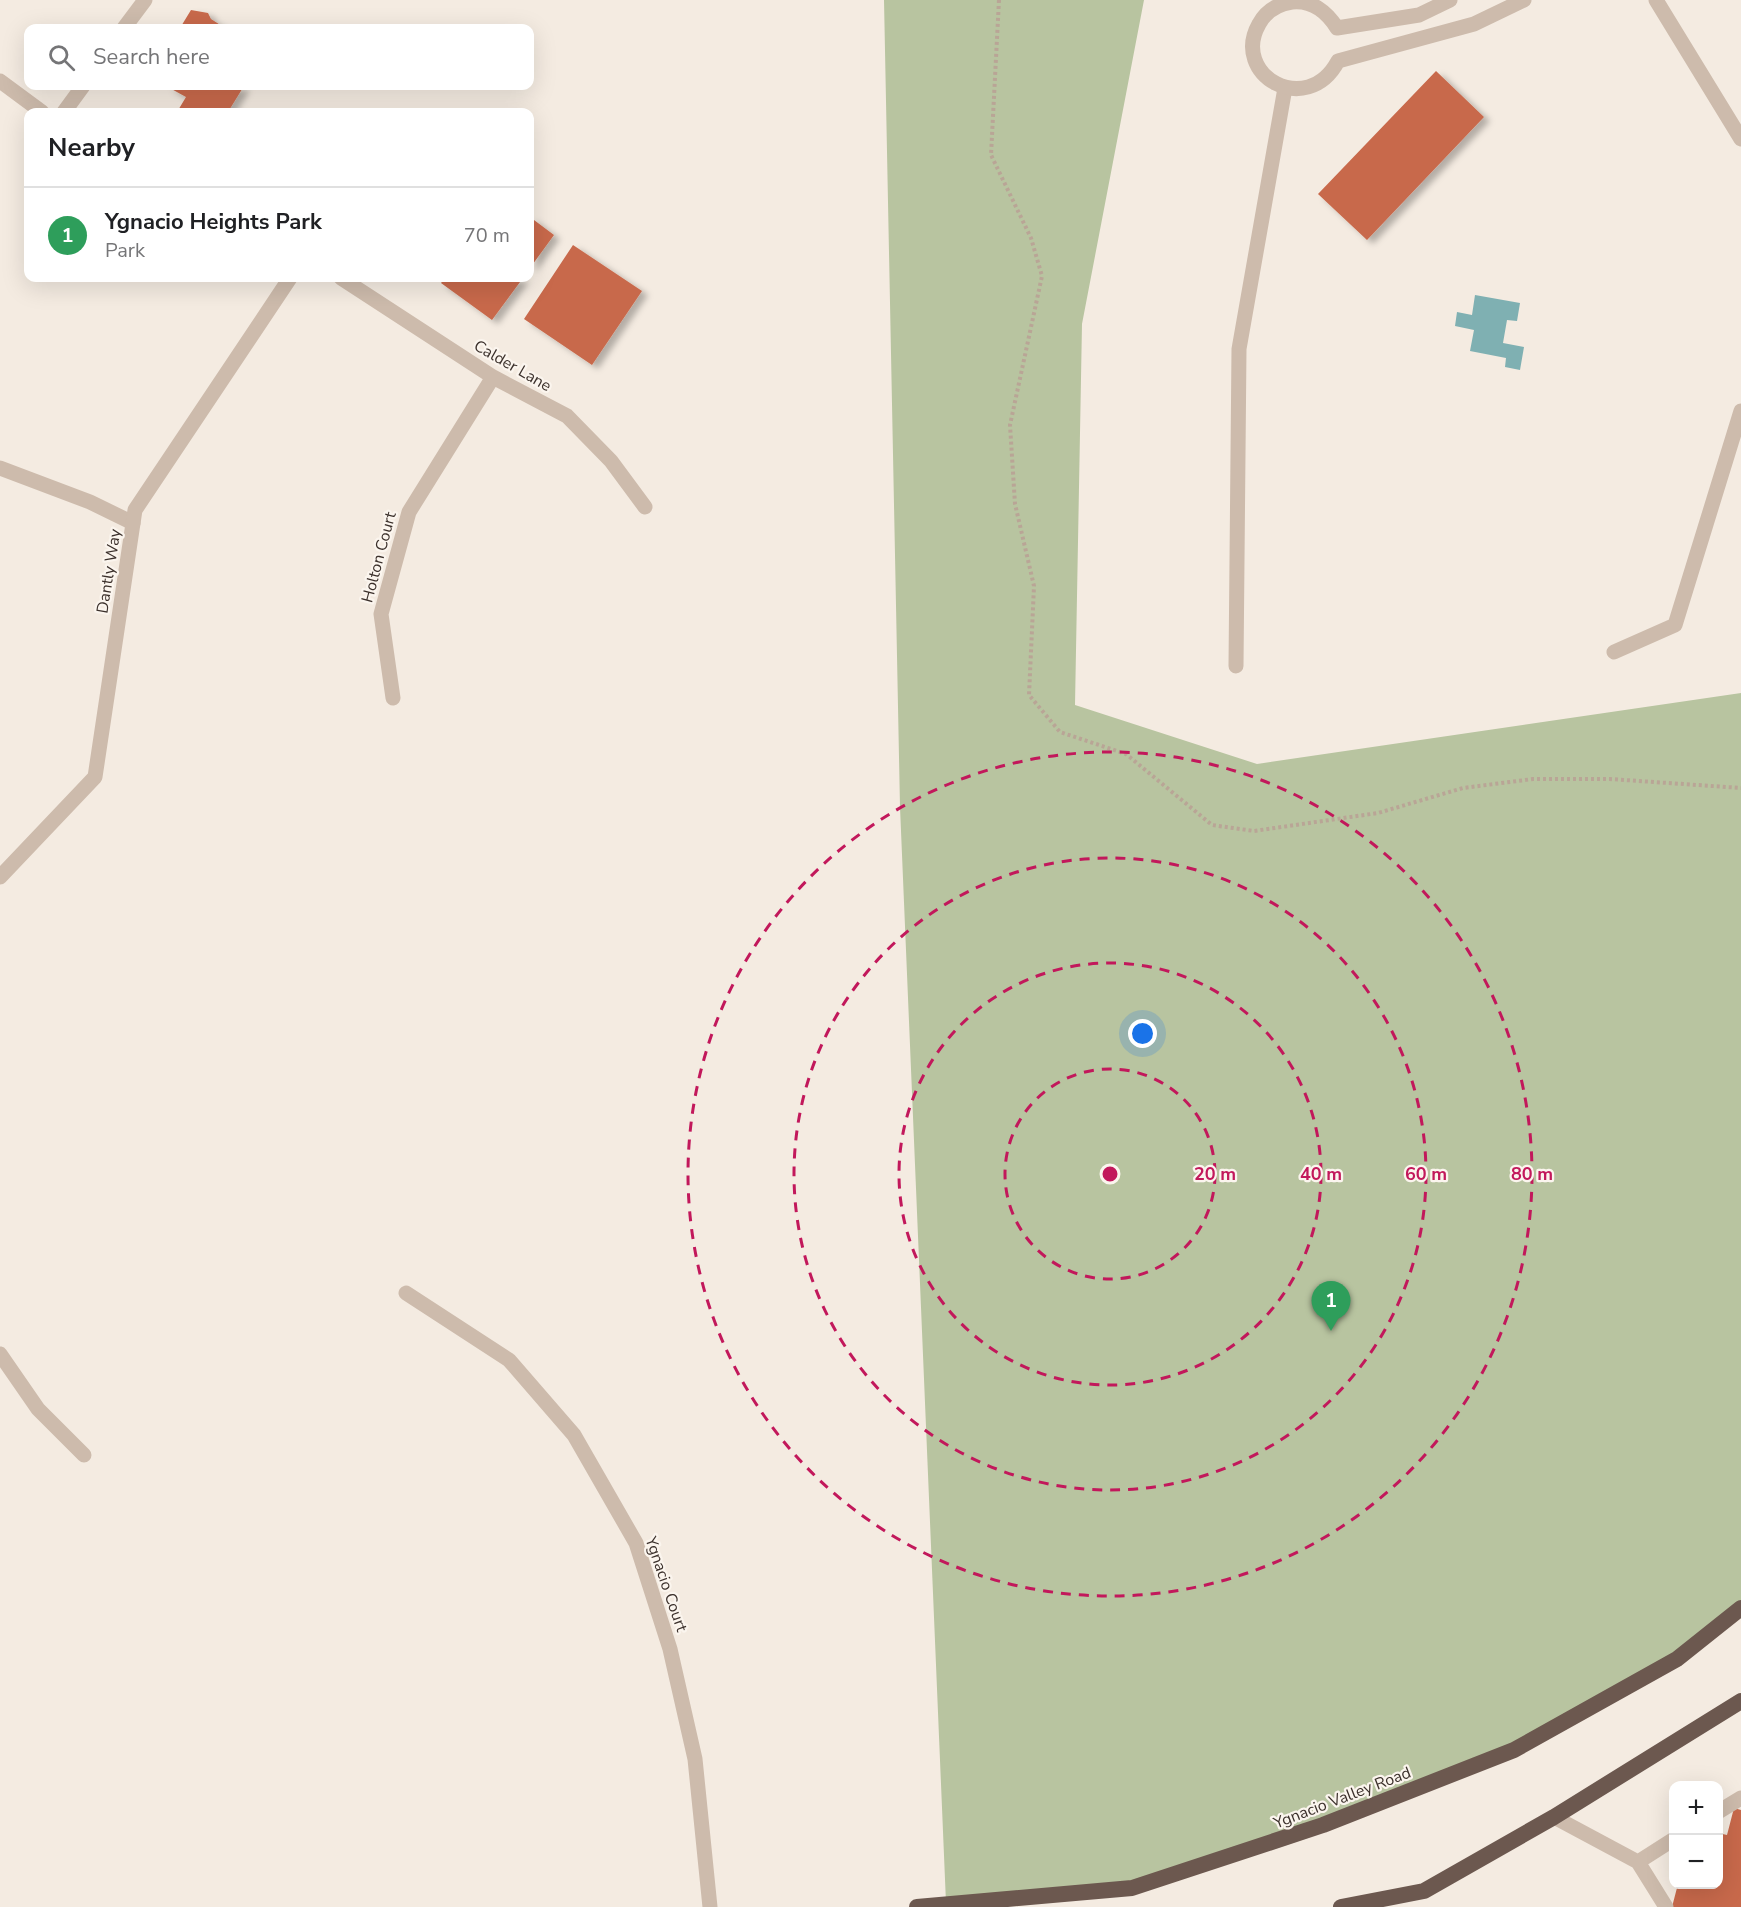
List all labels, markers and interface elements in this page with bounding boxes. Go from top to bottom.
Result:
search box [24,24,534,90]
icon: search [45,41,78,74]
text: Search here [93,42,210,72]
text: Nearby [48,130,135,165]
text: Ygnacio Heights Park [105,207,322,237]
text: 1 [62,222,74,249]
text: 70 m [464,222,510,249]
text: Park [105,237,145,264]
street label: Calder Lane [470,335,555,397]
street label: Holton Court [356,509,402,605]
street label: Dantly Way [91,527,127,615]
your location [1128,1019,1157,1048]
text: 20 m [1194,1162,1236,1186]
text: 40 m [1300,1162,1342,1186]
text: 60 m [1405,1162,1447,1186]
text: 80 m [1511,1162,1553,1186]
centre of rings [1100,1164,1120,1184]
pin: 1 [1312,1282,1350,1331]
street label: Ygnacio Court [639,1533,693,1635]
street label: Ygnacio Valley Road [1270,1762,1414,1835]
map controls [1669,1781,1723,1889]
button: + [1669,1781,1723,1835]
button: − [1669,1835,1723,1889]

